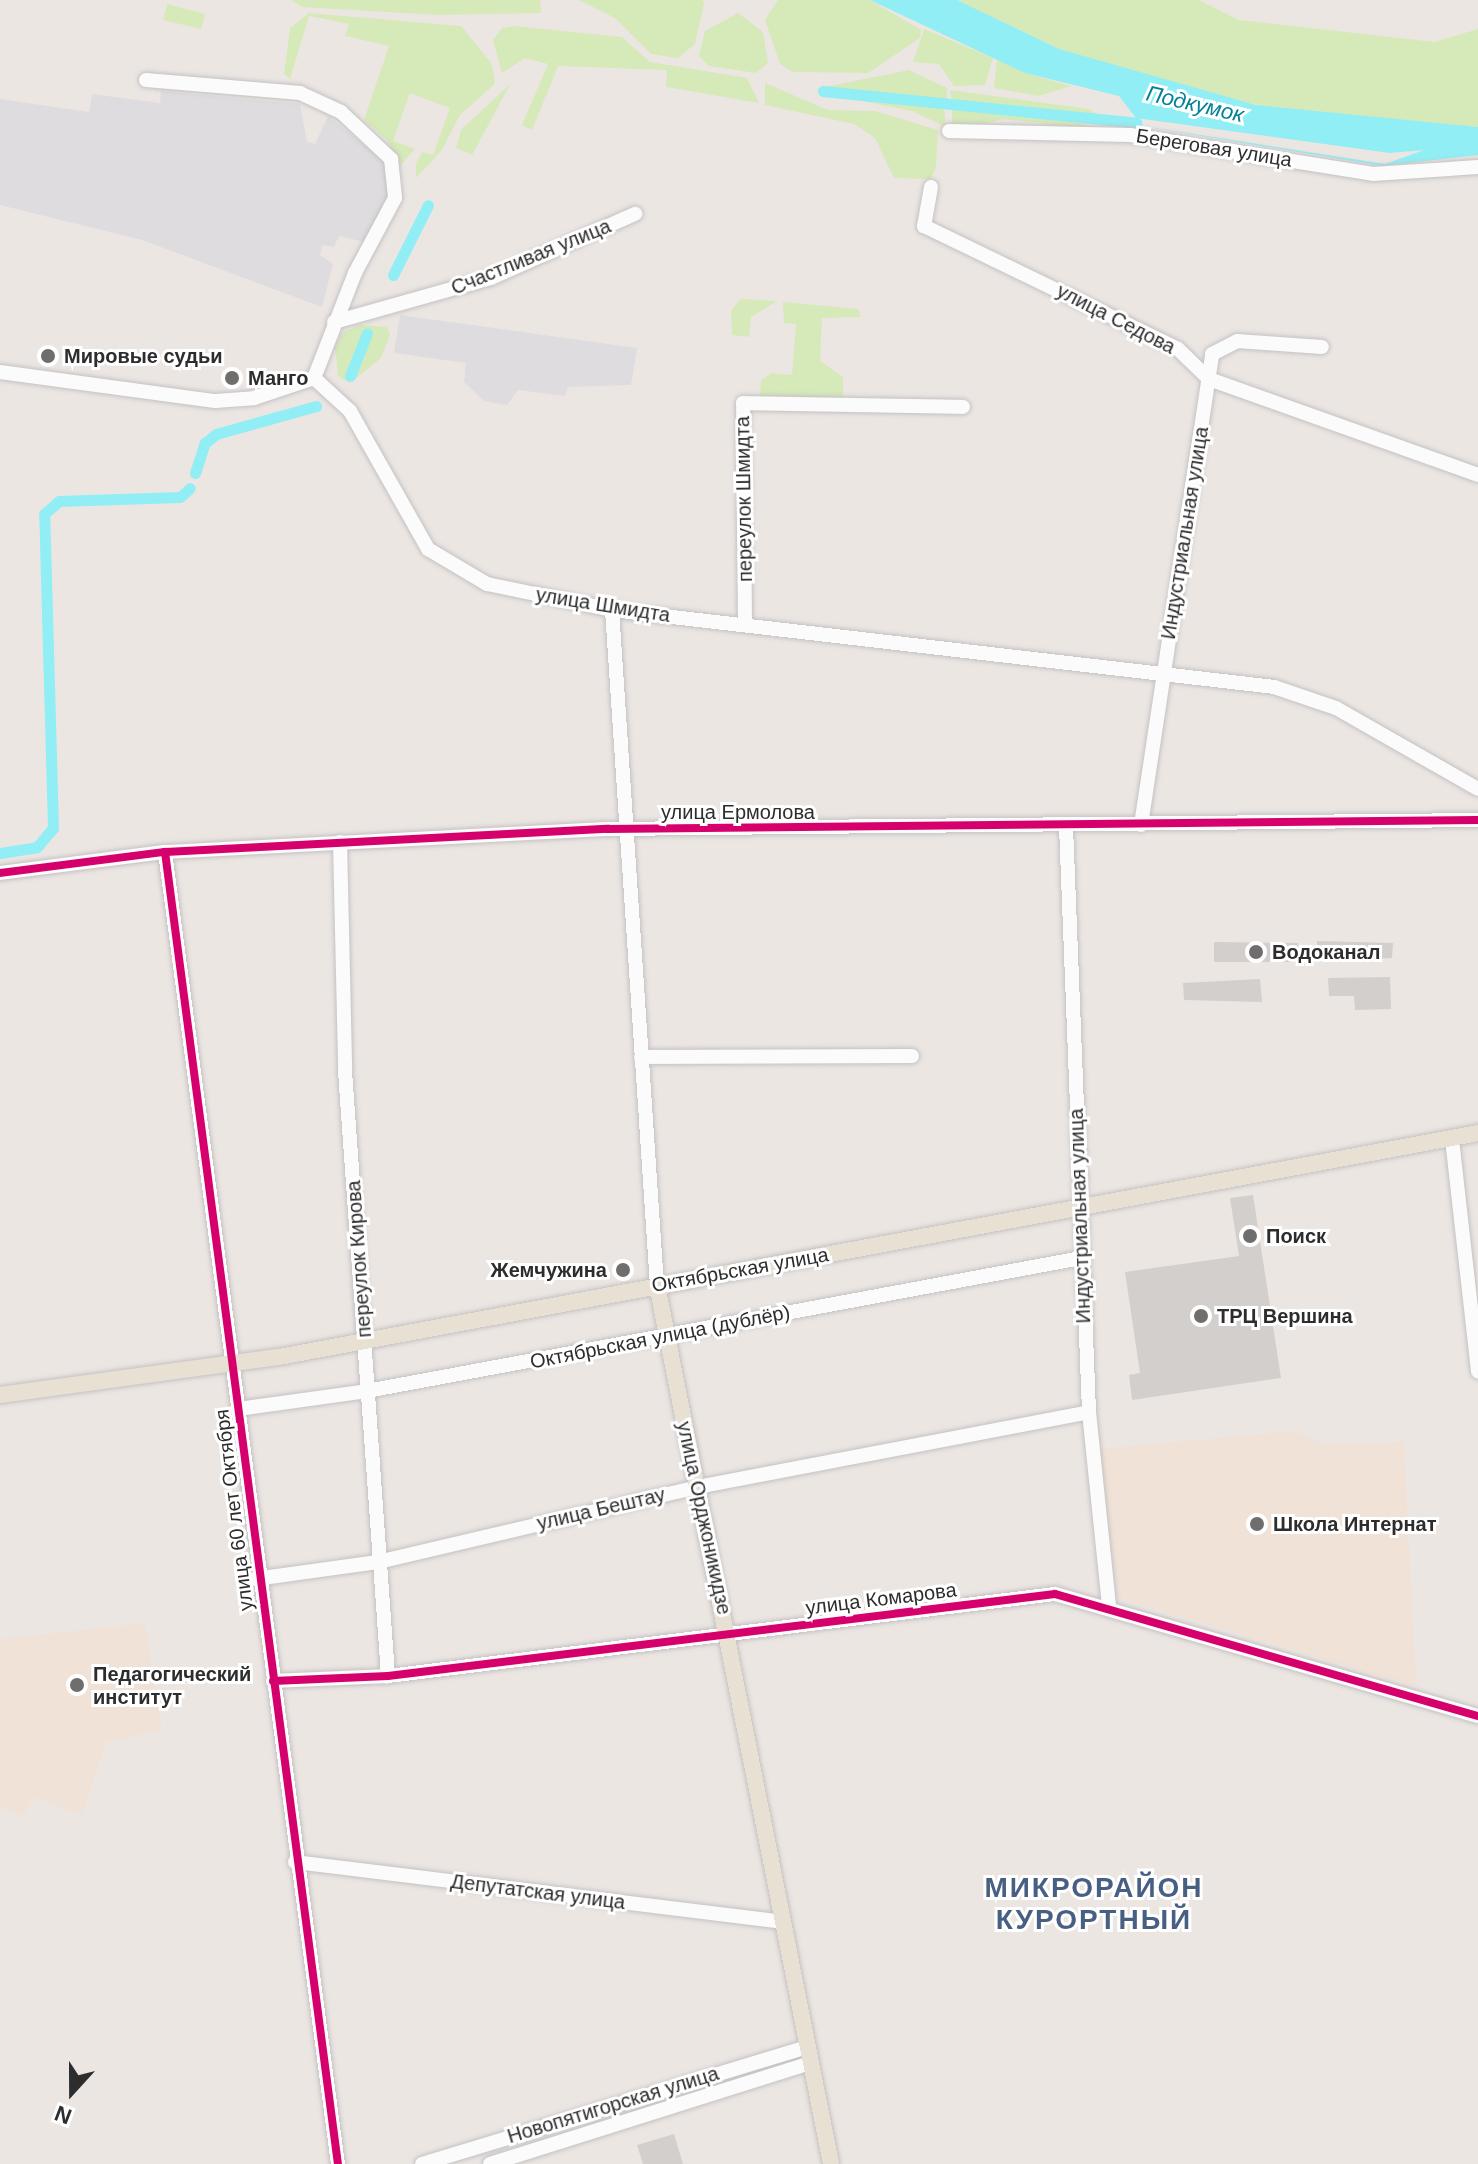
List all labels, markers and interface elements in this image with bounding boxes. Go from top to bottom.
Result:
water label: Подкумок [1144,80,1246,128]
street label: Береговая улица [1134,124,1294,172]
street label: Счастливая улица [448,214,614,300]
street label: улица Седова [1053,279,1179,359]
place label: Мировые судьи [64,344,222,368]
marker: Мировые судьи [39,347,57,365]
place label: Манго [248,366,308,390]
marker: Манго [223,369,241,387]
street label: переулок Шмидта [731,416,757,582]
street label: Индустриальная улица [1156,425,1214,641]
street label: улица Шмидта [534,583,672,627]
street label: улица Ермолова [661,800,815,824]
place label: Водоканал [1272,940,1380,964]
marker: Водоканал [1247,943,1265,961]
street label: Индустриальная улица [1064,1108,1096,1324]
street label: переулок Кирова [342,1180,376,1338]
place label: Поиск [1266,1224,1326,1248]
marker: Поиск [1241,1227,1259,1245]
street label: Октябрьская улица [650,1243,830,1297]
place label: Жемчужина [491,1258,607,1282]
marker: Жемчужина [614,1261,632,1279]
street label: Октябрьская улица (дублёр) [528,1300,792,1374]
place label: ТРЦ Вершина [1217,1304,1353,1328]
marker: ТРЦ Вершина [1192,1307,1210,1325]
street label: улица 60 лет Октября [210,1408,258,1612]
street label: улица Орджоникидзе [672,1419,736,1617]
street label: улица Бештау [535,1483,667,1535]
place label: Школа Интернат [1273,1512,1437,1536]
marker: Школа Интернат [1248,1515,1266,1533]
street label: улица Комарова [804,1578,958,1620]
place label: Педагогический институт [93,1662,251,1709]
marker: Педагогический институт [68,1676,86,1694]
street label: Депутатская улица [449,1869,627,1915]
district label: МИКРОРАЙОН КУРОРТНЫЙ [984,1871,1204,1937]
north arrow [32,2052,112,2132]
street label: Новопятигорская улица [504,2061,722,2149]
text: N [51,2100,75,2129]

